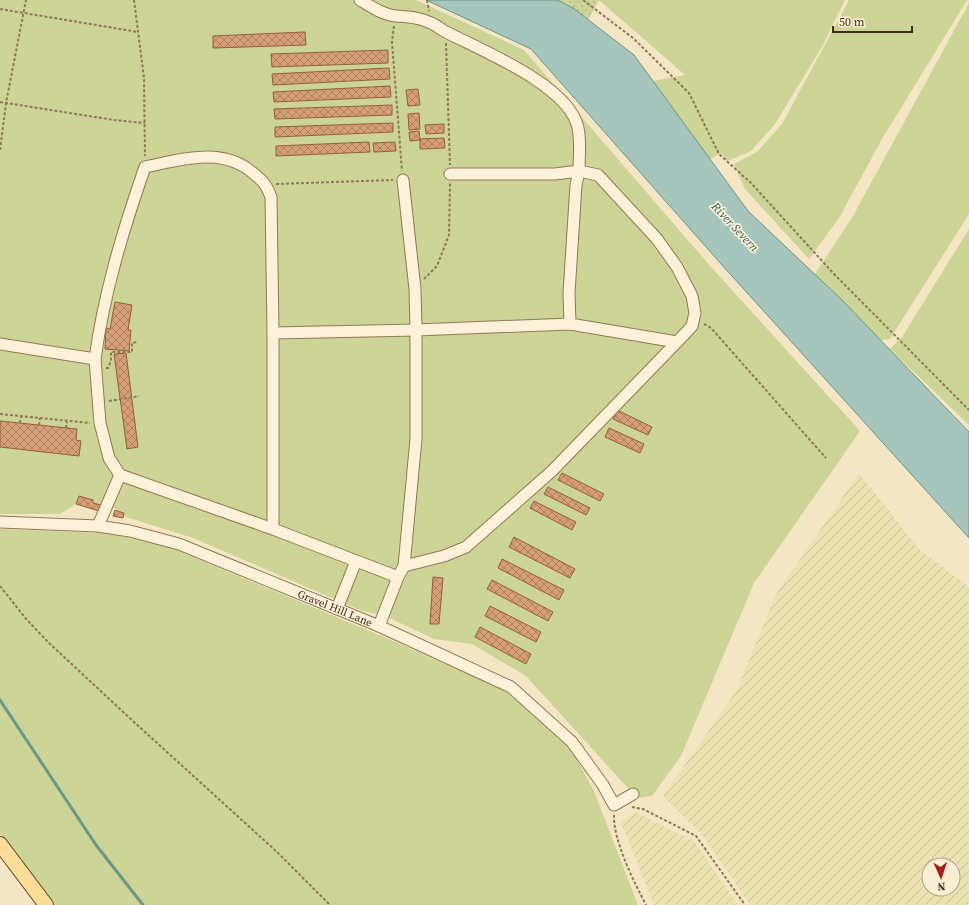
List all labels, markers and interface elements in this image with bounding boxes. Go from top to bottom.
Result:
scale bar [833,8,912,34]
text: 50 m [839,14,865,30]
water label: River Severn [707,198,762,255]
street label: Gravel Hill Lane [295,586,375,631]
north arrow [921,857,961,897]
text: N [937,879,946,894]

